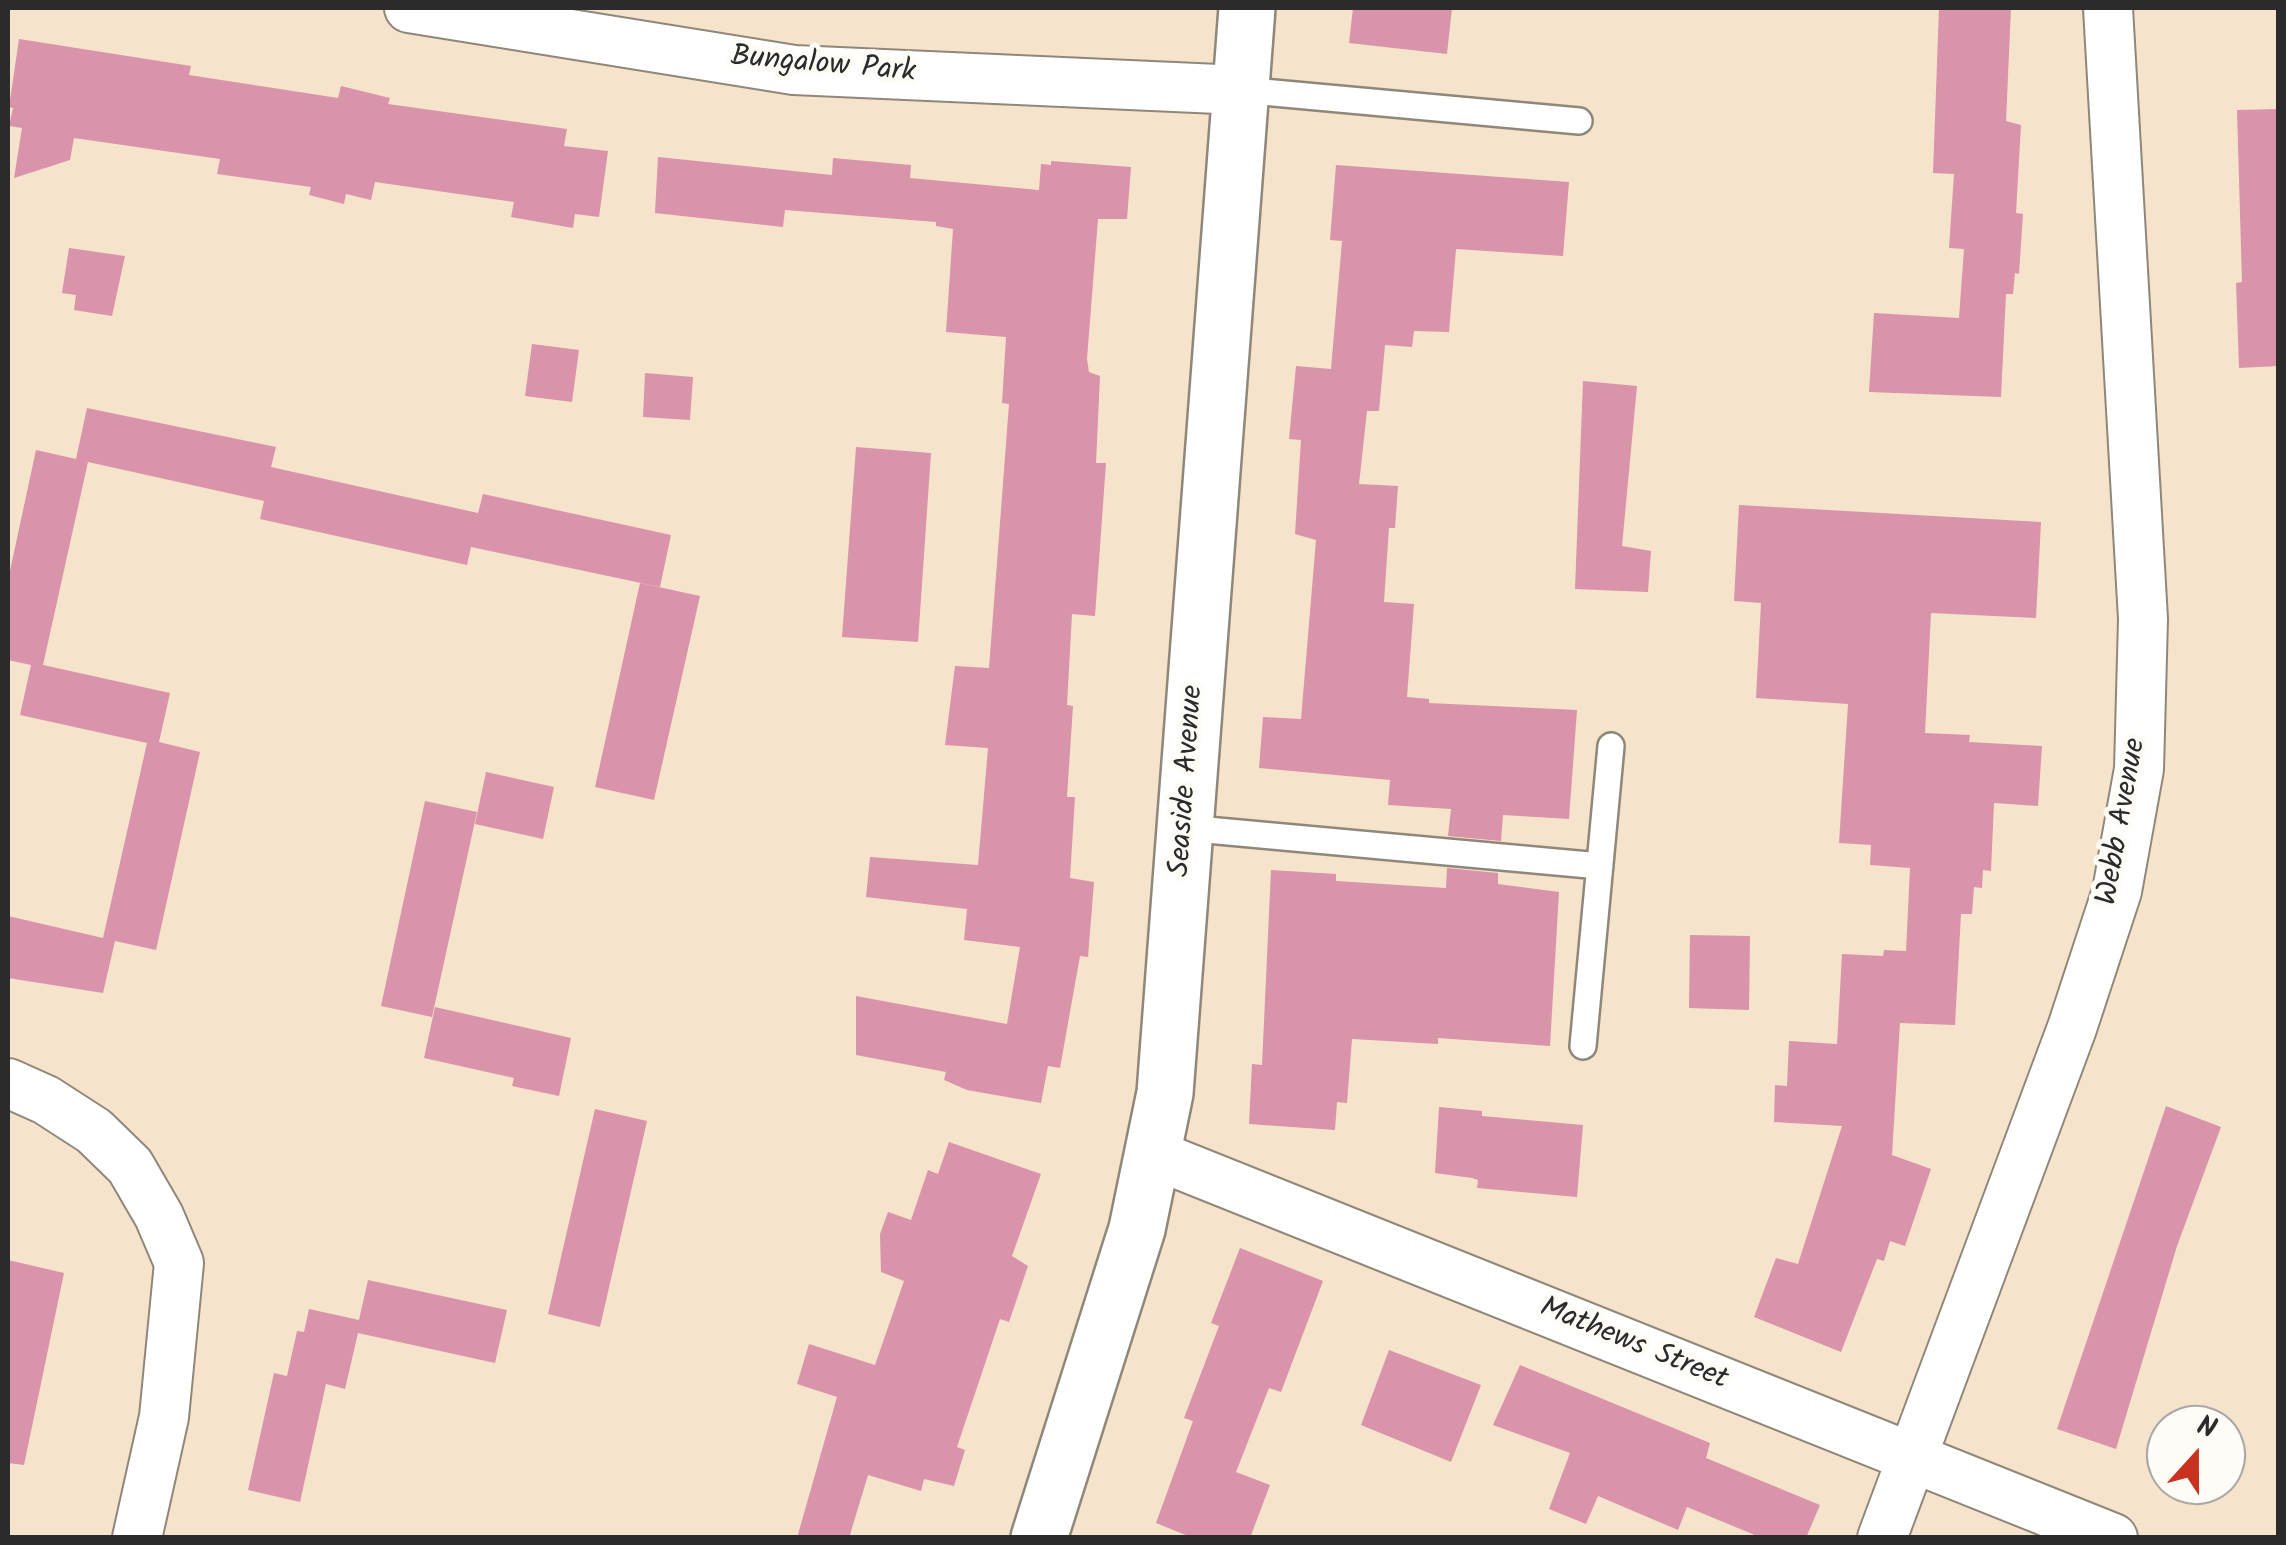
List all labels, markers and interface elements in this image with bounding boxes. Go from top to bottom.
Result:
street label: Bungalow Park [729,41,917,93]
street label: Seaside Avenue [1164,684,1214,878]
street label: Webb Avenue [2092,736,2156,908]
street label: Mathews Street [1534,1292,1732,1400]
text: N [2190,1404,2223,1453]
north arrow [2146,1405,2246,1505]

